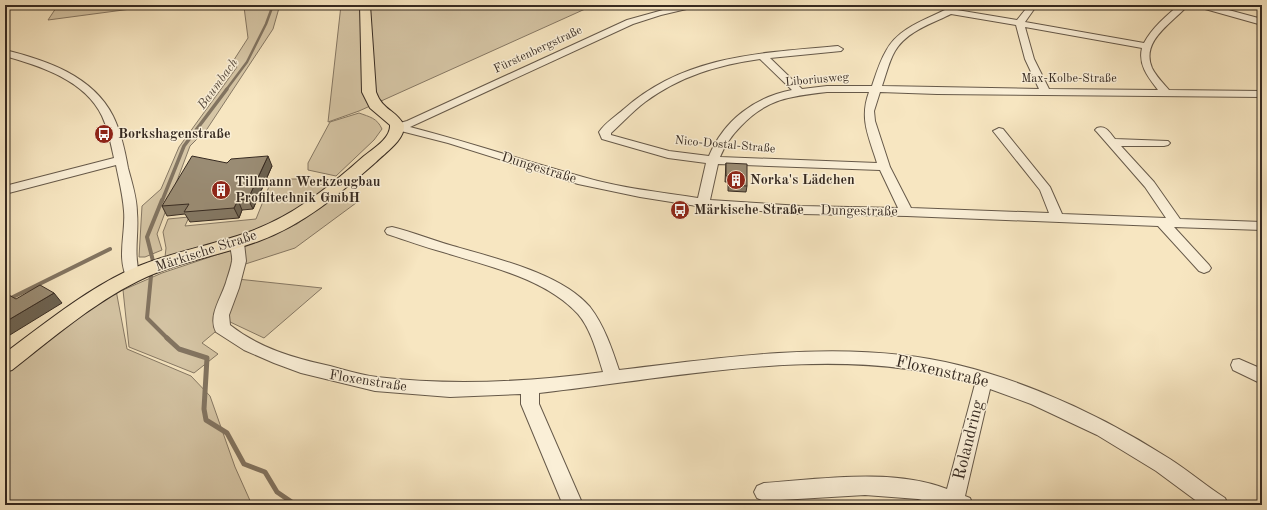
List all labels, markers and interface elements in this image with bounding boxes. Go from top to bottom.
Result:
street label: Fürstenbergstraße [492,24,584,76]
water label: Baumbach [195,56,241,113]
street label: Liboriusweg [785,71,850,89]
street label: Max-Kolbe-Straße [1021,73,1117,85]
bus stop icon: Borkshagenstraße [93,123,115,145]
place label: Borkshagenstraße [118,127,231,141]
street label: Nico-Dostal-Straße [674,135,776,155]
street label: Dungestraße [500,150,578,186]
building icon: Norka's Lädchen [725,169,747,191]
place label: Norka's Lädchen [750,173,855,187]
place label: Tillmann Werkzeugbau Profiltechnik GmbH [235,175,381,205]
building icon: Tillmann Werkzeugbau Profiltechnik GmbH [210,179,232,201]
bus stop icon: Märkische Straße [669,199,691,221]
place label: Märkische Straße [694,203,804,217]
street label: Dungestraße [820,203,898,219]
street label: Märkische Straße [154,228,258,274]
street label: Floxenstraße [894,353,990,391]
street label: Floxenstraße [328,368,408,394]
street label: Rolandring [951,398,987,482]

